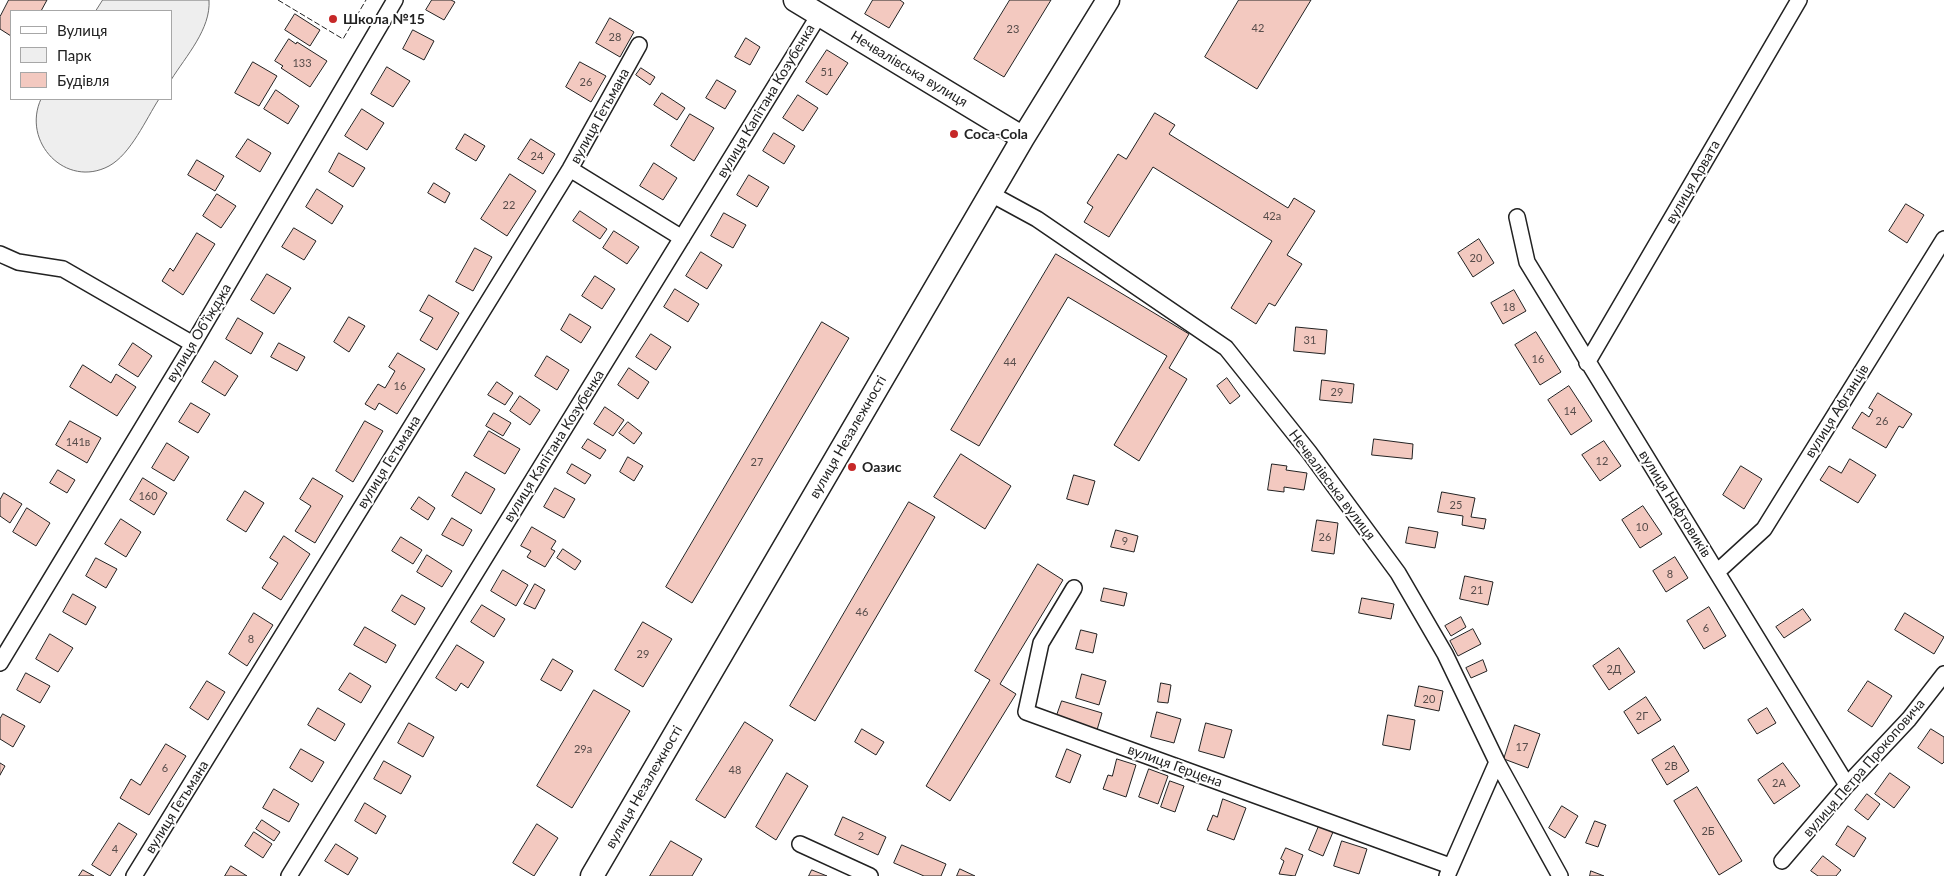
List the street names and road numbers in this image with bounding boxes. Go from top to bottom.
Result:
street label: вулиця Капітана Козубенка [713,21,819,181]
street label: Нечвалівська вулиця [847,27,971,111]
street label: вулиця Гетьмана [567,65,633,167]
street label: вулиця Арвата [1662,137,1724,227]
street label: вулиця Обʼїжджа [163,281,235,385]
street label: вулиця Афганців [1802,361,1872,461]
street label: вулиця Капітана Козубенка [500,367,608,525]
street label: вулиця Незалежності [806,373,890,501]
street label: вулиця Гетьмана [354,412,424,512]
street label: Нечвалівська вулиця [1285,427,1379,543]
street label: вулиця Нафтовиків [1635,447,1715,561]
street label: вулиця Петра Прокоповича [1800,696,1928,840]
street label: вулиця Незалежності [602,723,686,851]
street label: вулиця Герцена [1125,741,1225,791]
street label: вулиця Гетьмана [142,757,212,857]

